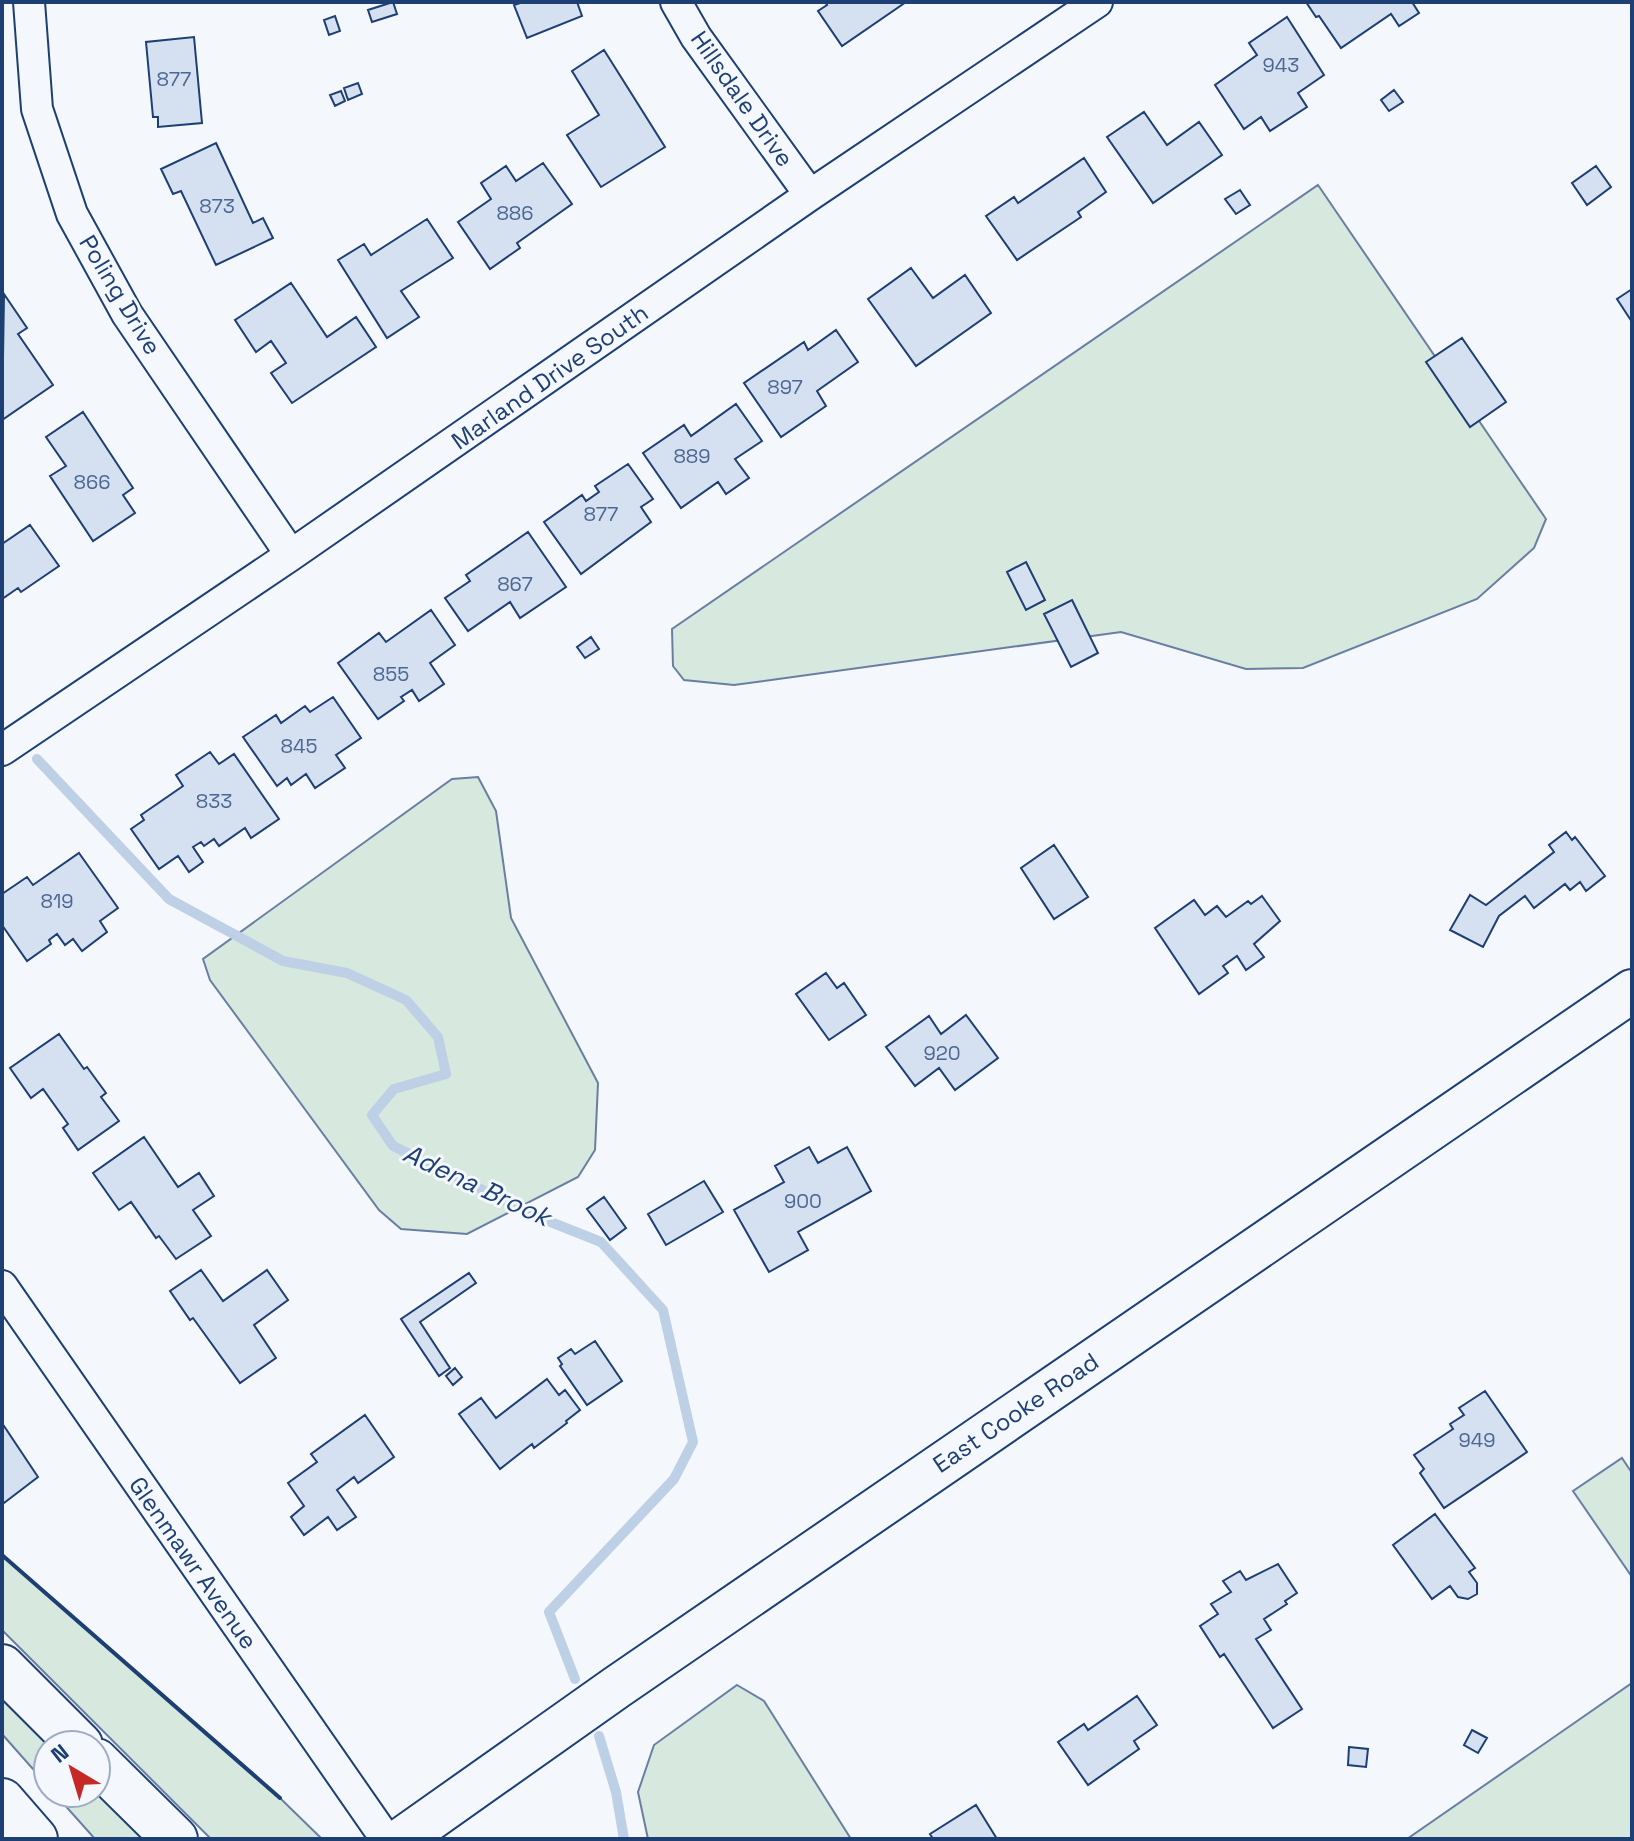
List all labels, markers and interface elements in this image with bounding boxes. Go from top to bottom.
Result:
street label: Hillsdale Drive [684,25,801,173]
house number: 943 [1263,52,1299,78]
house number: 877 [157,66,191,92]
house number: 873 [199,193,235,219]
house number: 886 [496,200,534,226]
street label: Poling Drive [73,229,168,360]
street label: Marland Drive South [445,297,654,456]
house number: 897 [767,374,803,400]
house number: 889 [673,443,711,469]
house number: 866 [74,469,110,495]
house number: 877 [584,501,618,527]
house number: 867 [497,571,533,597]
house number: 855 [373,661,409,687]
house number: 845 [281,733,317,759]
house number: 833 [196,788,232,814]
house number: 819 [40,888,74,914]
house number: 920 [923,1040,961,1066]
water label: Adena Brook [398,1136,559,1235]
house number: 900 [784,1188,822,1214]
street label: East Cooke Road [927,1346,1105,1480]
house number: 949 [1459,1427,1495,1453]
street label: Glenmawr Avenue [122,1470,265,1655]
north arrow [32,1729,112,1809]
text: N [45,1738,74,1769]

